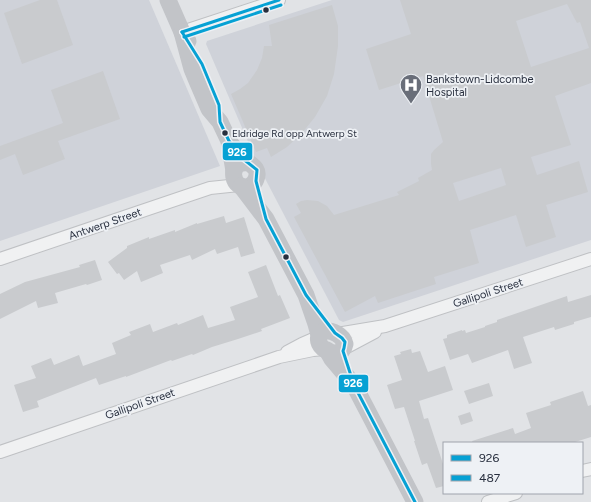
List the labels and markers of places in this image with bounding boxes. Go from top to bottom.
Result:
unlabelled marker [261,5,271,15]
hospital icon: Bankstown-Lidcombe Hospital [398,72,424,105]
place label: Bankstown-Lidcombe Hospital [426,73,534,99]
place label: Eldridge Rd opp Antwerp St [232,127,357,140]
marker: Eldridge Rd opp Antwerp St [220,128,230,138]
unlabelled marker [281,252,291,262]

